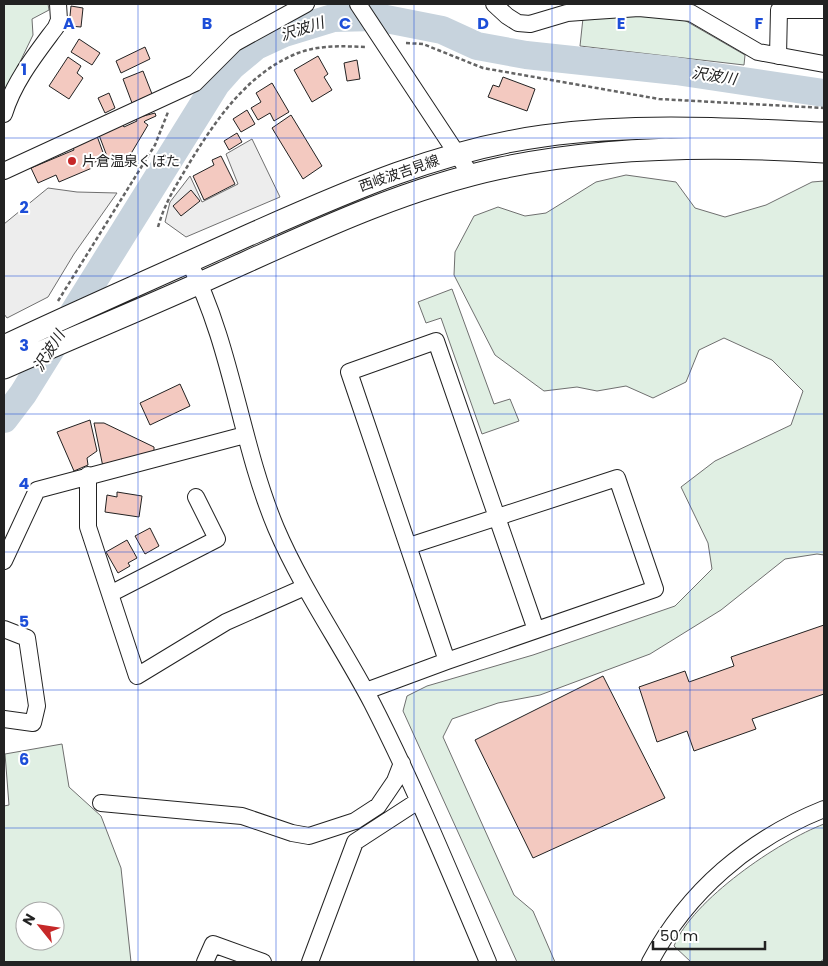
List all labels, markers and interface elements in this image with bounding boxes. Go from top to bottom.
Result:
water label: 沢波川 [277,11,328,45]
text: A [63,12,75,35]
text: B [202,12,212,35]
text: C [339,12,351,35]
text: D [477,12,489,35]
text: E [617,12,625,35]
text: F [755,12,764,35]
text: 1 [21,58,27,81]
water label: 沢波川 [690,62,740,90]
street label: 西岐波吉見線 [356,150,442,196]
place label: 片倉温泉くぼた [82,151,180,171]
marker: 片倉温泉くぼた [66,155,78,167]
text: 2 [19,196,29,219]
water label: 沢波川 [28,324,70,375]
text: 3 [19,334,29,357]
text: 4 [19,472,30,495]
text: 5 [19,610,29,633]
text: 6 [19,748,29,771]
north arrow [15,901,65,951]
text: N [17,910,40,929]
scale bar [653,918,766,950]
text: 50 m [660,925,698,946]

